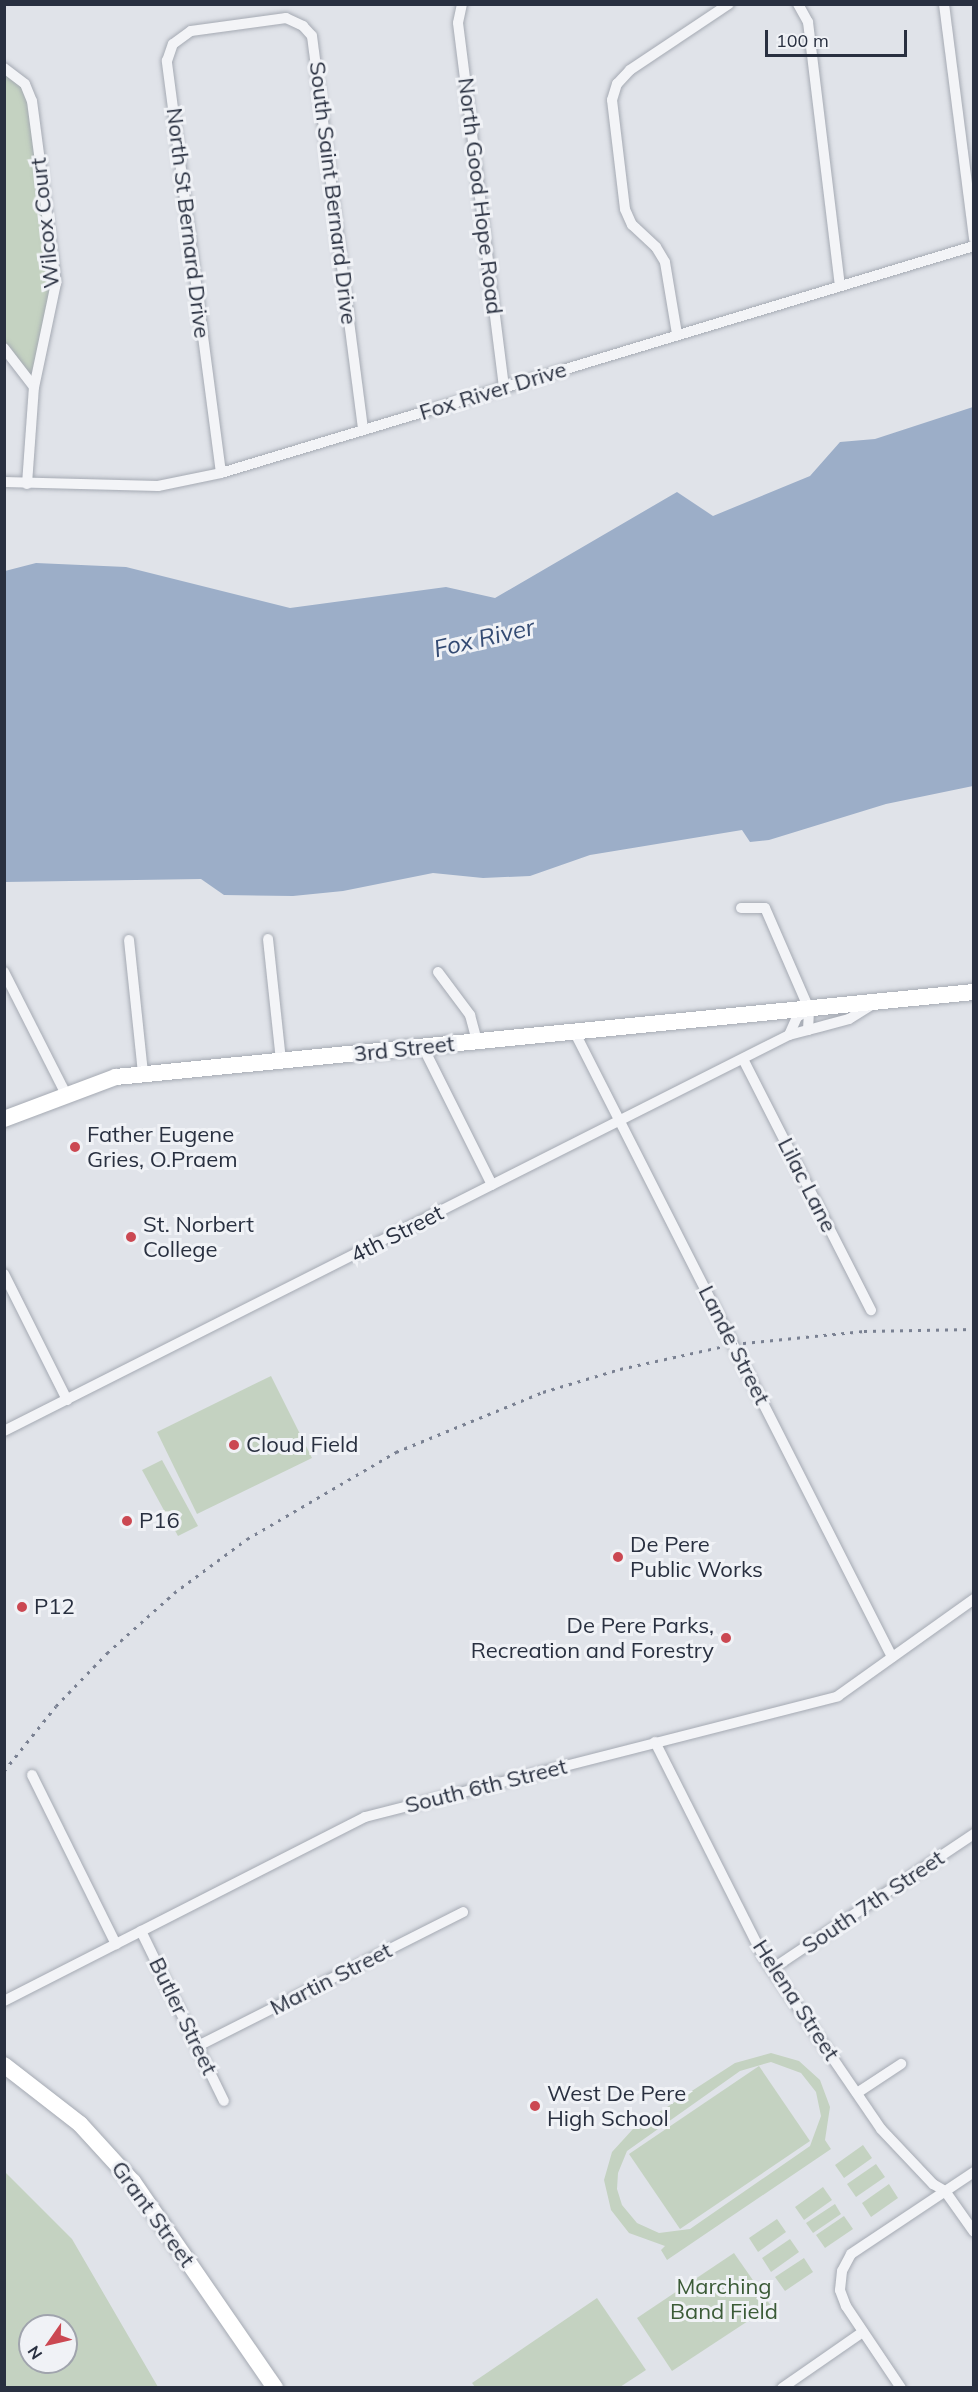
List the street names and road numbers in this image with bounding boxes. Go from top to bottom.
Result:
street label: South Saint Bernard Drive [304,60,362,326]
street label: North Good Hope Road [452,76,508,316]
street label: North St Bernard Drive [161,106,215,340]
street label: Wilcox Court [25,156,65,290]
street label: Fox River Drive [416,356,570,426]
street label: 3rd Street [352,1031,456,1067]
street label: Lilac Lane [772,1133,842,1237]
street label: 4th Street [346,1199,448,1269]
street label: Lande Street [693,1281,775,1409]
street label: South 6th Street [402,1753,570,1819]
street label: South 7th Street [797,1845,949,1959]
street label: Helena Street [747,1935,845,2065]
street label: Martin Street [266,1937,396,2021]
street label: Butler Street [143,1953,223,2079]
street label: Grant Street [106,2156,200,2272]

